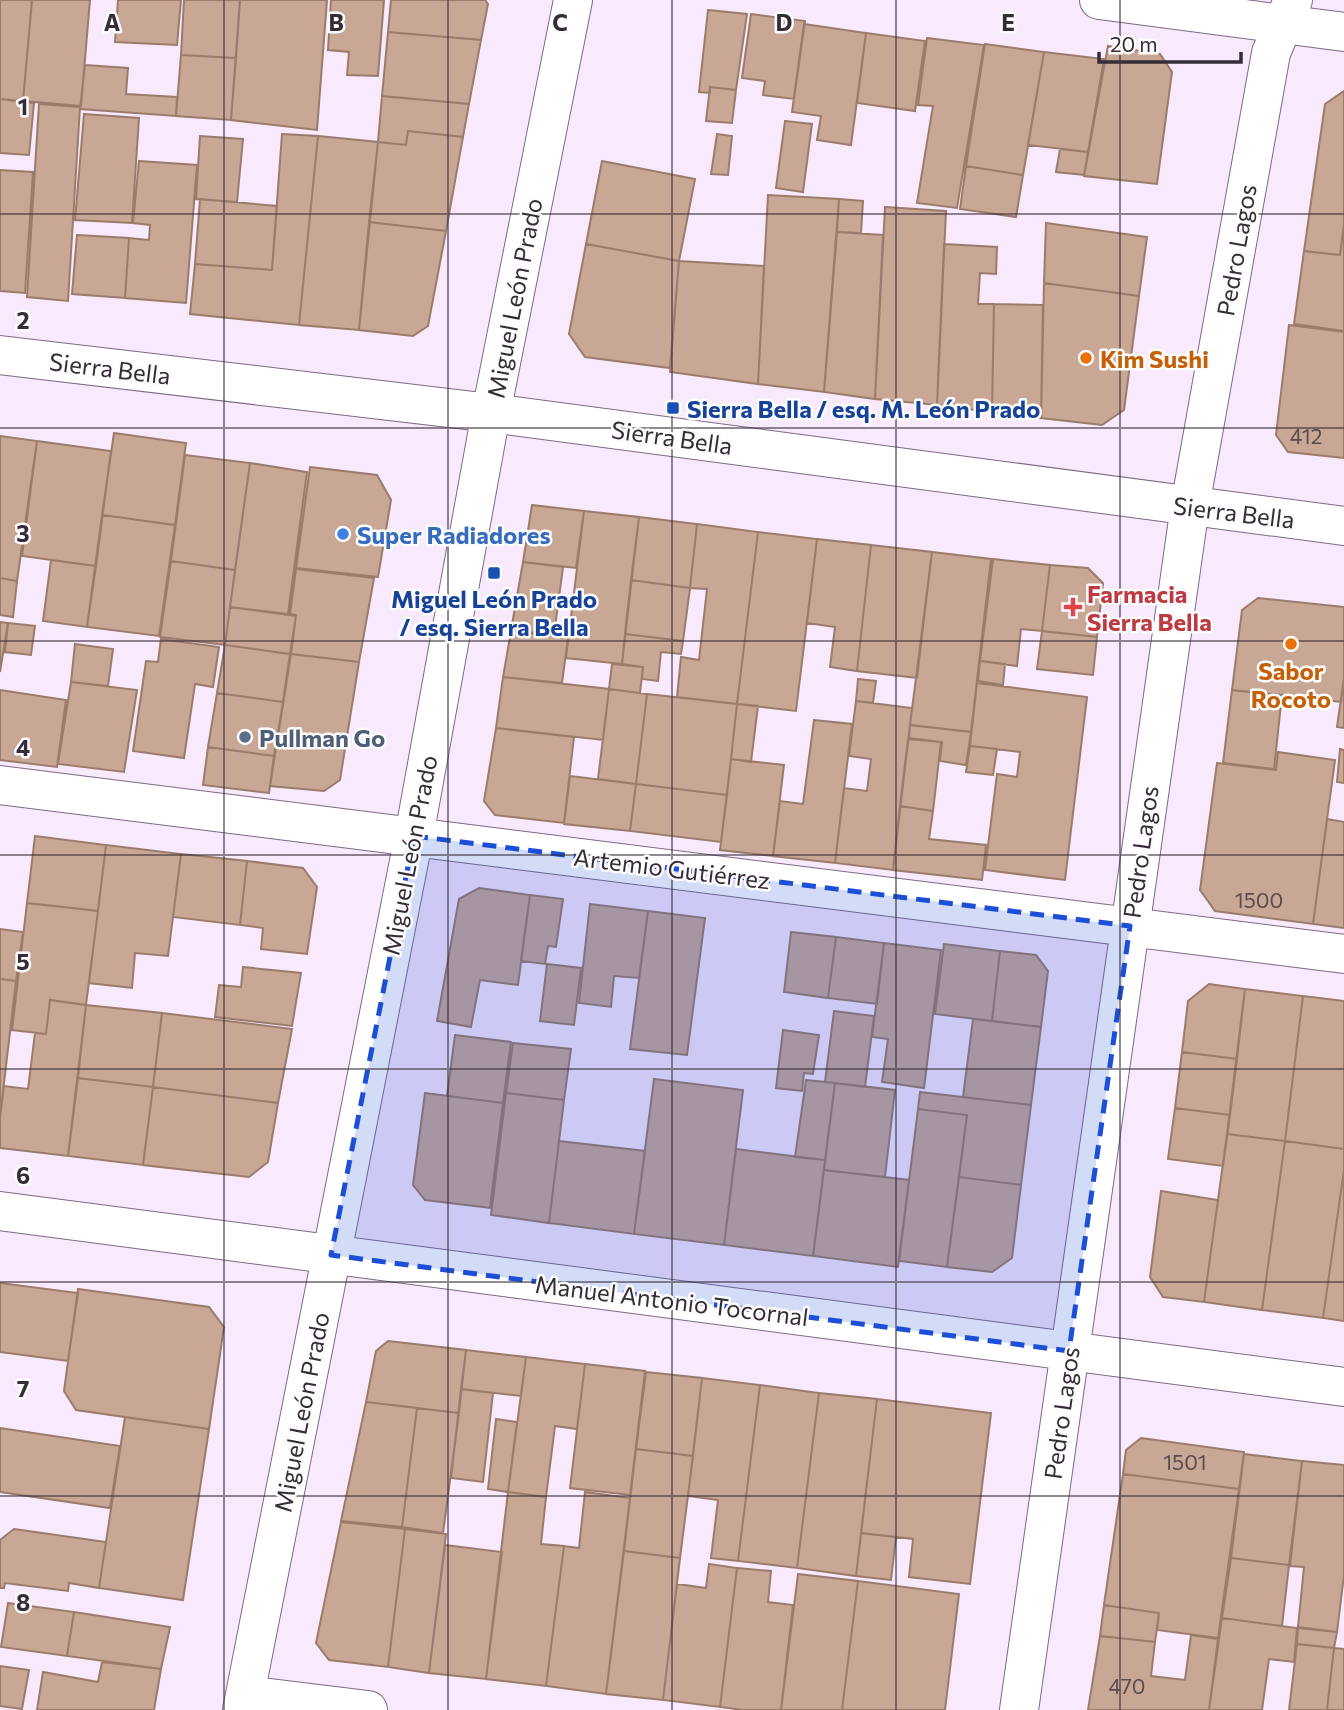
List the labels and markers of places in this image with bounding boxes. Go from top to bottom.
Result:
place label: Kim Sushi [1100,344,1209,373]
marker: Kim Sushi [1078,350,1094,366]
place label: Sierra Bella / esq. M. León Prado [687,394,1040,423]
marker: Sierra Bella / esq. M. León Prado [665,400,681,416]
place label: Super Radiadores [357,520,551,549]
marker: Super Radiadores [335,526,351,542]
marker: Miguel León Prado / esq. Sierra Bella [486,565,502,581]
place label: Farmacia Sierra Bella [1087,579,1212,636]
place label: Miguel León Prado / esq. Sierra Bella [391,584,597,641]
marker: Farmacia Sierra Bella [1065,599,1081,615]
marker: Sabor Rocoto [1283,636,1299,652]
place label: Sabor Rocoto [1251,656,1331,713]
place label: Pullman Go [259,723,385,752]
marker: Pullman Go [237,729,253,745]

